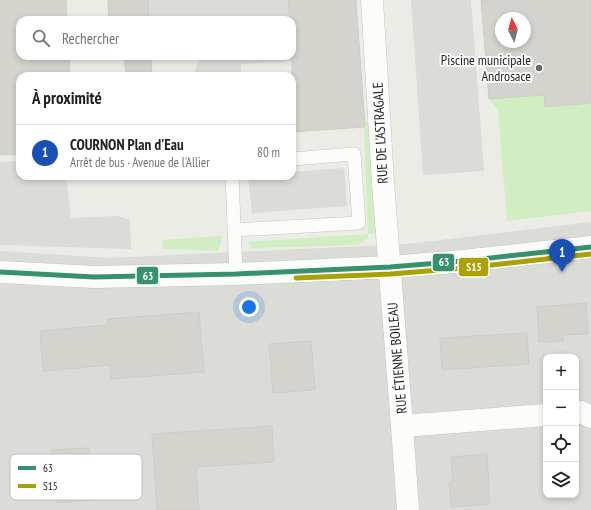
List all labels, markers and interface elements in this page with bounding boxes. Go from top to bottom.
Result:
north arrow [495,12,531,48]
search box [16,16,296,60]
icon: search [30,27,52,49]
text: Rechercher [62,29,119,48]
place label: Piscine municipale Androsace [441,51,531,85]
marker: Piscine municipale Androsace [534,63,544,73]
street label: RUE DE L'ASTRAGALE [368,82,392,184]
text: À proximité [32,87,102,109]
text: COURNON Plan d'Eau [70,135,184,154]
text: 1 [42,144,48,161]
text: 80 m [257,144,280,161]
text: Arrêt de bus · Avenue de l'Allier [70,154,210,171]
pin: 1 [549,239,575,272]
line badge: 63 [432,253,455,272]
text: 63 [439,255,449,269]
line badge: S15 [458,257,489,277]
text: S15 [466,260,482,274]
line badge: 63 [136,266,159,285]
text: 63 [143,269,153,283]
your location [239,297,259,317]
street label: RUE ÉTIENNE BOILEAU [383,302,411,414]
map controls [543,354,579,498]
button: + [543,354,579,390]
button: − [543,390,579,426]
button: locate [543,426,579,462]
legend [10,454,142,500]
text: 63 [43,461,53,475]
button: layers [543,462,579,498]
text: S15 [43,479,58,493]

